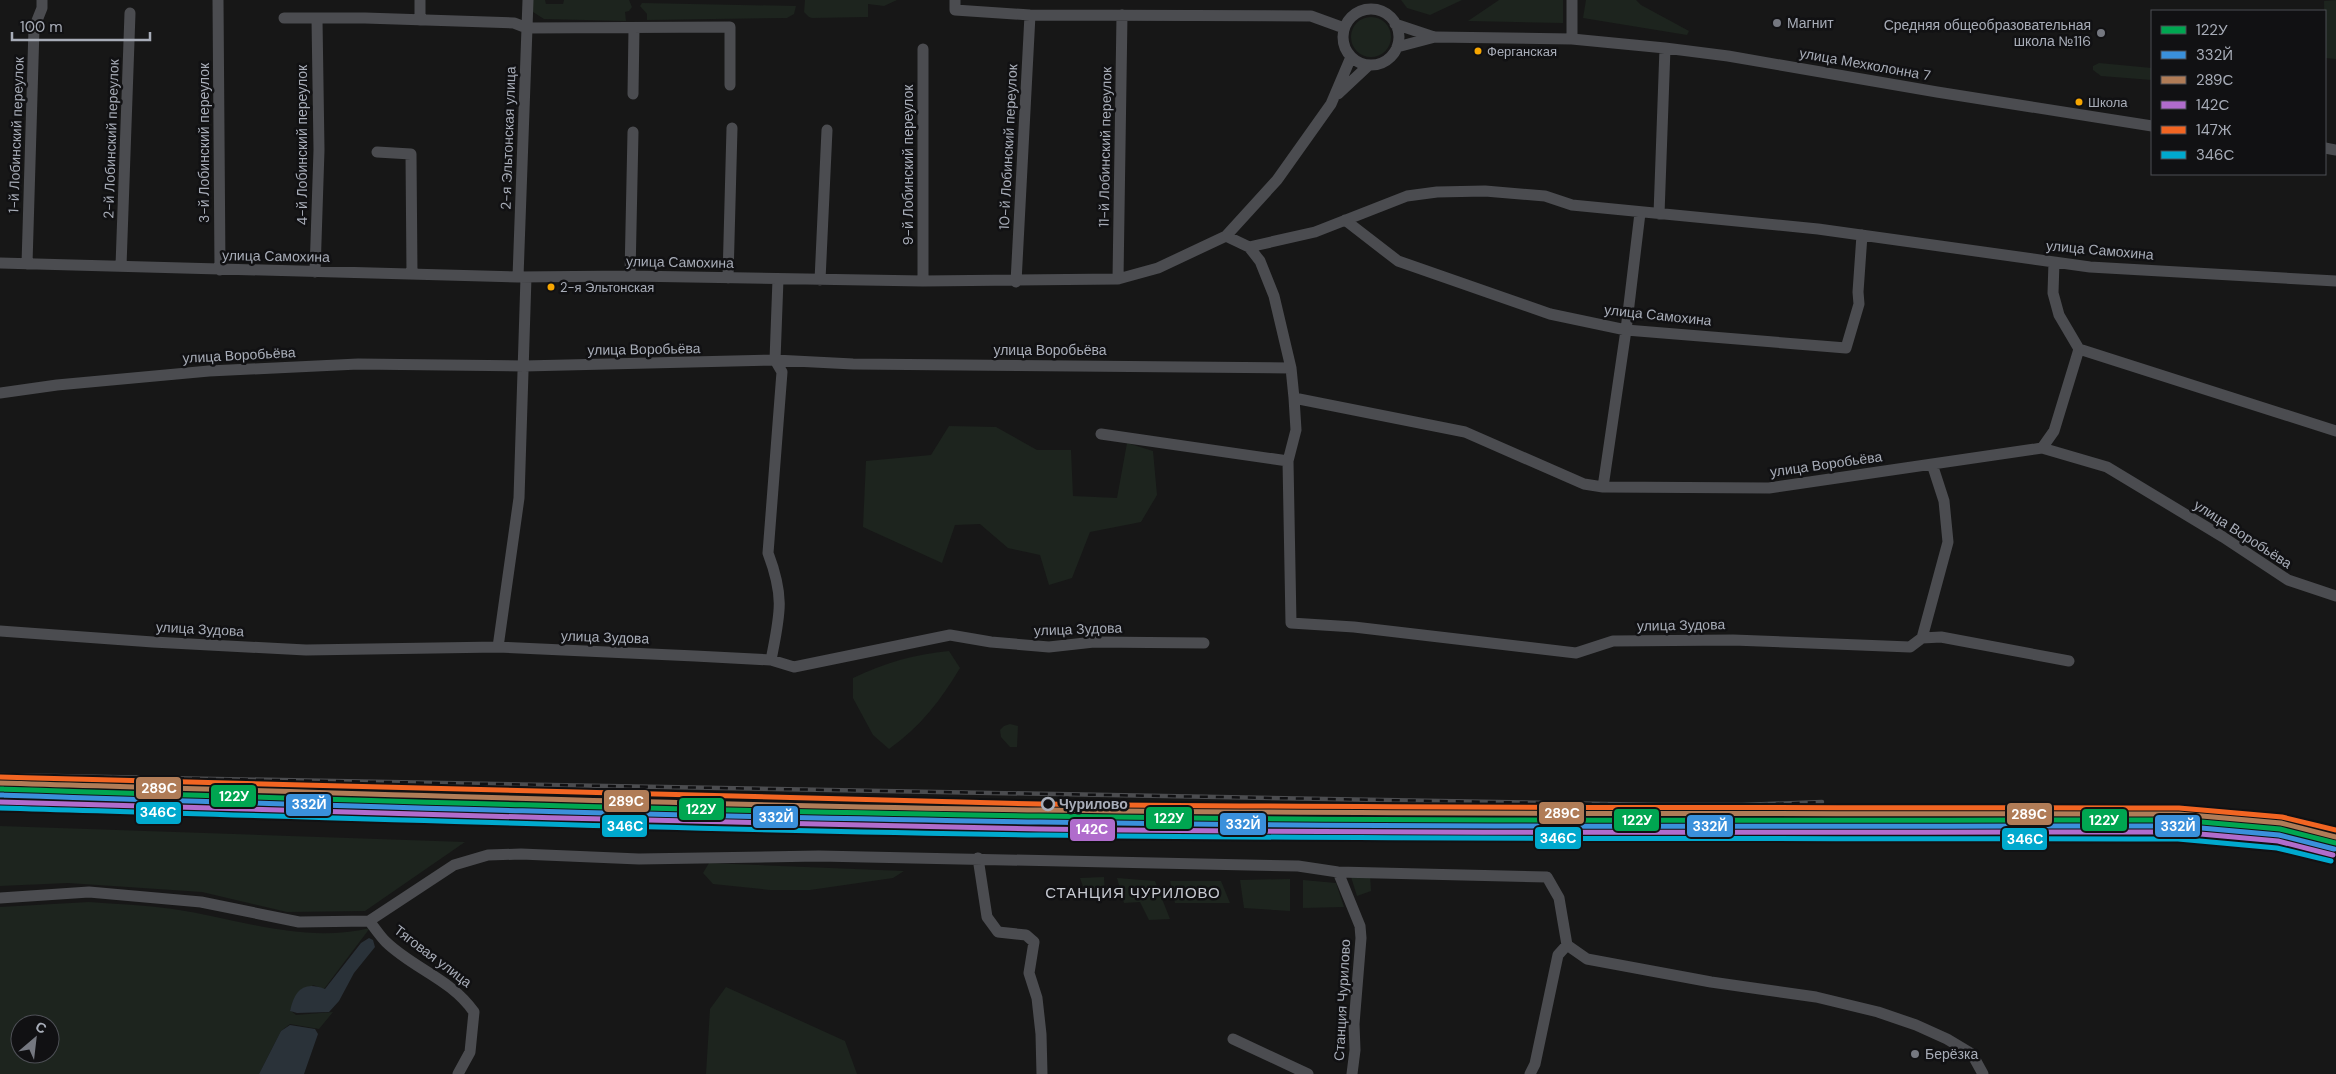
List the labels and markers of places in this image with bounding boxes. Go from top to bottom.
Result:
place label: Магнит [1787,14,1834,32]
place label: Средняя общеобразовательная школа №116 [1884,16,2091,50]
marker: Магнит [1771,17,1783,29]
marker: Средняя общеобразовательная школа №116 [2095,27,2107,39]
place label: Ферганская [1487,43,1557,60]
marker: Ферганская [1473,46,1483,56]
place label: Школа [2088,94,2128,111]
marker: Школа [2074,97,2084,107]
place label: 2-я Эльтонская [560,279,654,296]
marker: 2-я Эльтонская [546,282,556,292]
place label: Чурилово [1059,795,1128,813]
marker: Чурилово [1041,797,1055,811]
place label: Берёзка [1925,1045,1978,1063]
marker: Берёзка [1909,1048,1921,1060]

